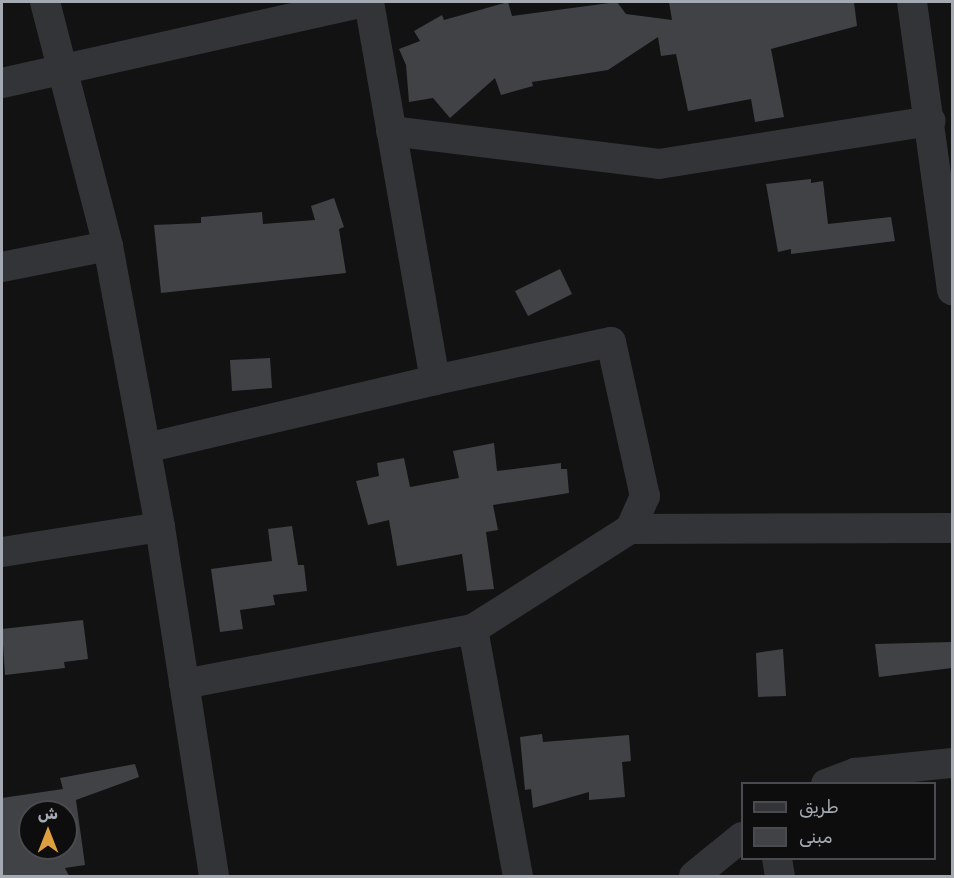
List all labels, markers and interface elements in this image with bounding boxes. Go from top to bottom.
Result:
legend [741,782,936,860]
text: طريق [799,796,839,818]
north arrow [18,800,78,860]
text: ش [38,804,58,823]
text: مبنى [799,826,833,848]

